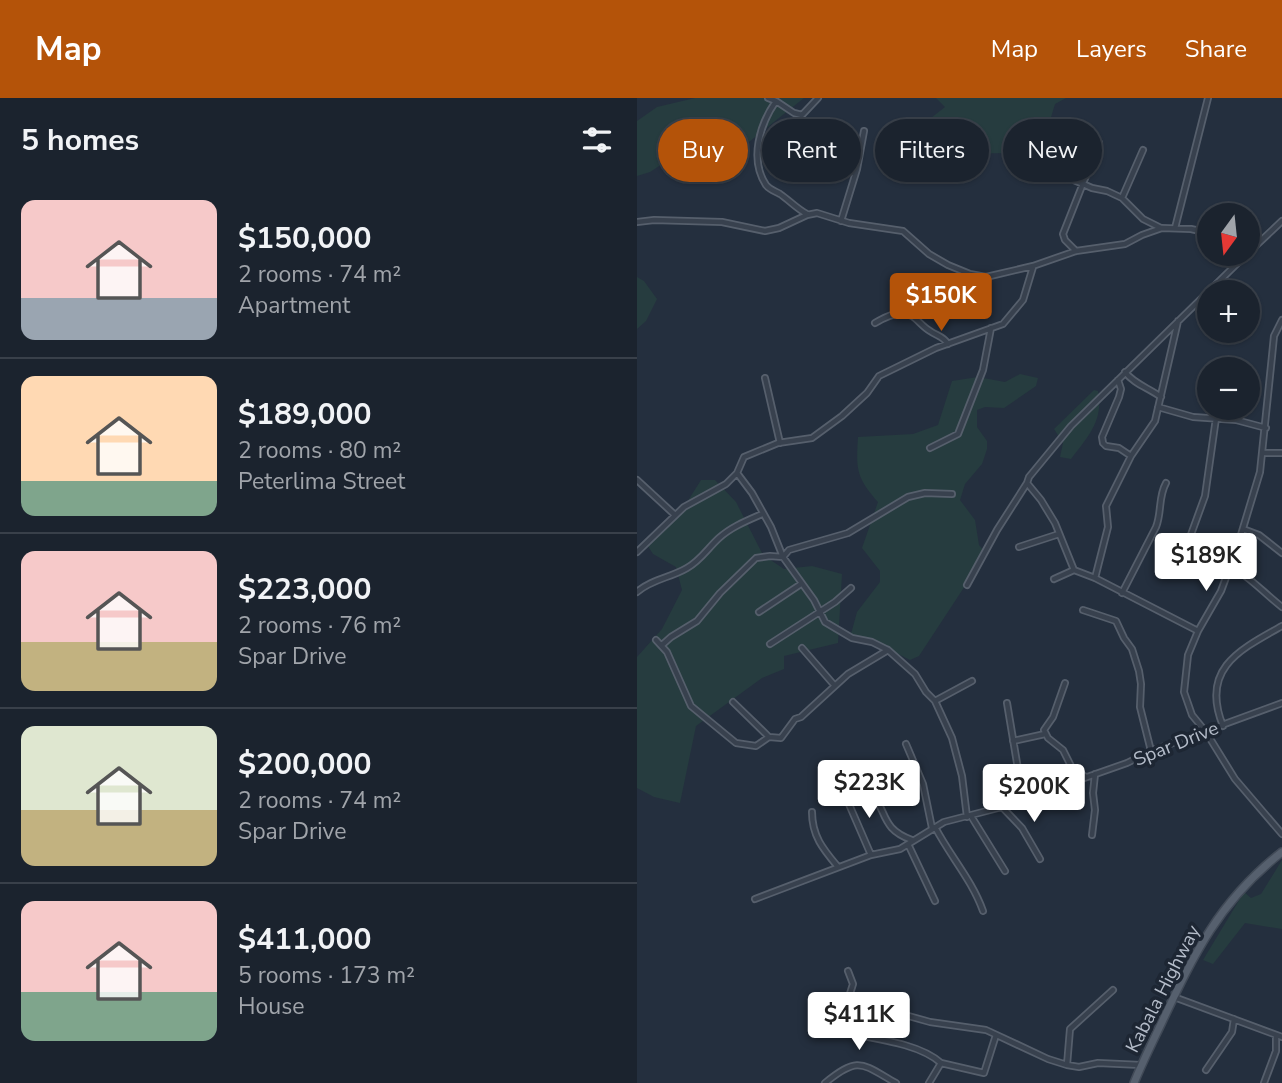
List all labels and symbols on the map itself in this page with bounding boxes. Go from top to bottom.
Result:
north arrow [1197,203,1260,266]
pin: $150K [892,274,990,333]
pin: $189K [1157,533,1255,593]
street label: Spar Drive [1130,715,1222,773]
pin: $223K [820,760,918,820]
pin: $200K [985,764,1083,824]
street label: Kabala Highway [1120,921,1206,1057]
pin: $411K [810,992,908,1052]

